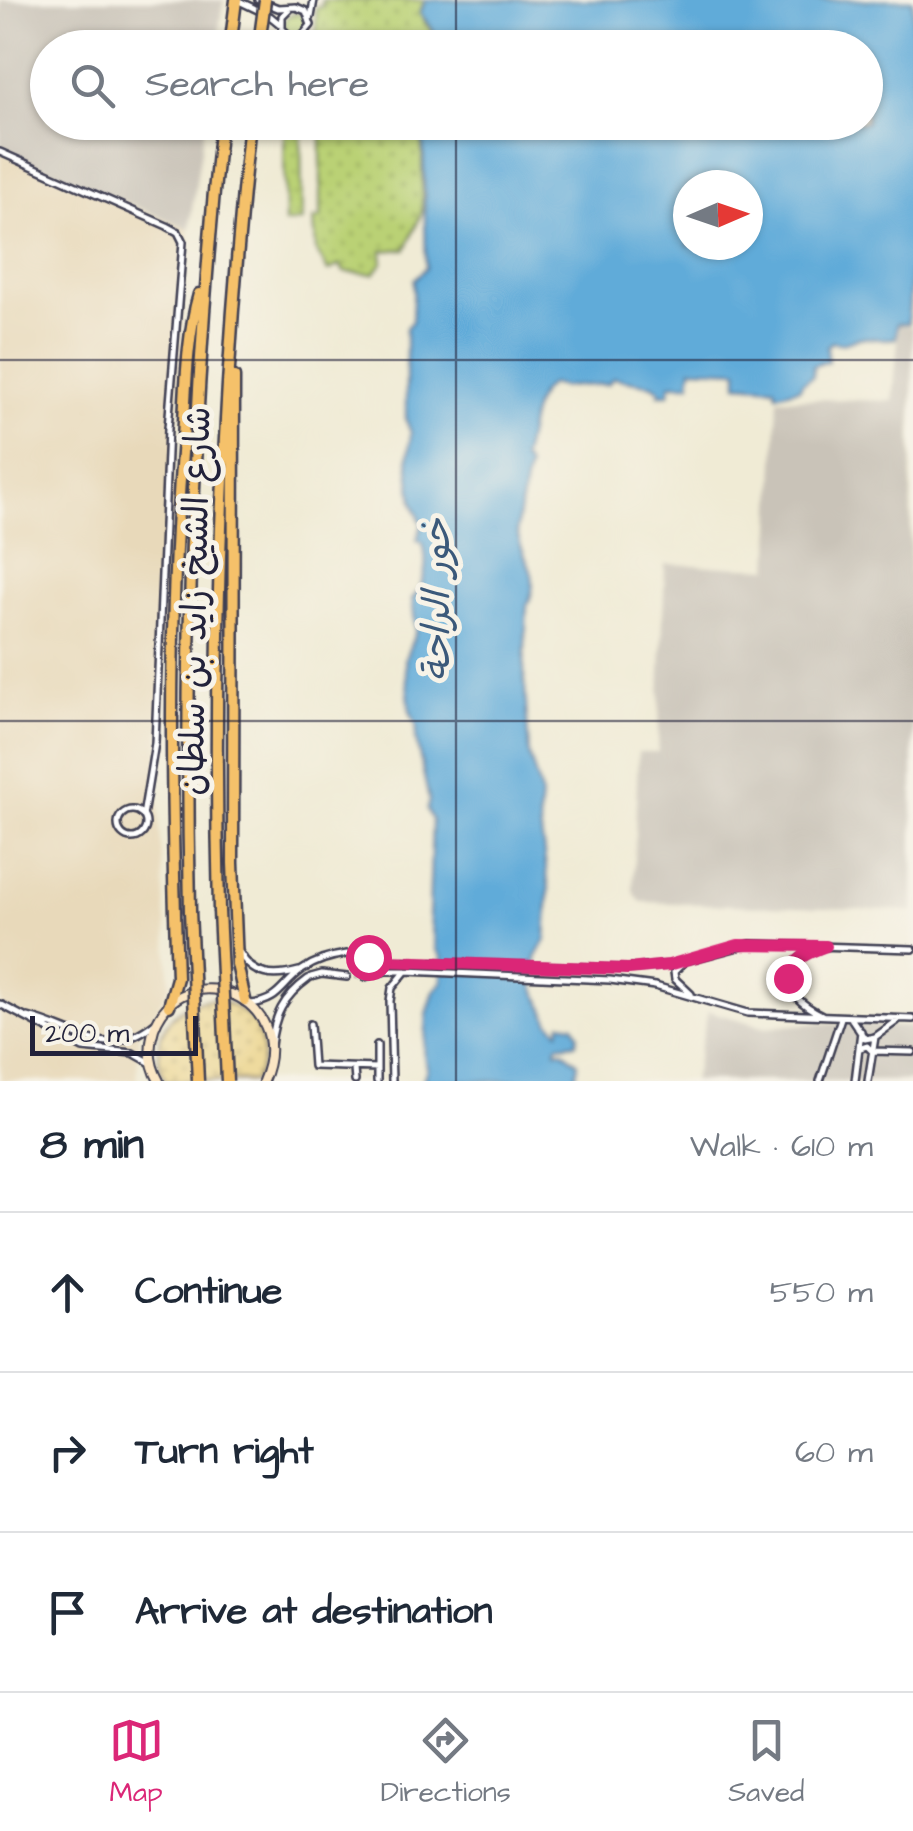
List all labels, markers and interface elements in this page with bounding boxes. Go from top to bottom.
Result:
search box [30,30,883,140]
icon: search [65,58,120,113]
text: Search here [145,59,369,111]
north arrow [673,170,763,260]
street label: شارع الشيخ زايد بن سلطان [168,406,223,796]
water label: خور الراحة [412,518,464,681]
route start [346,935,392,981]
route end [766,956,812,1002]
scale bar [30,1011,198,1056]
text: 200 m [45,1014,129,1053]
text: 8 min [40,1117,144,1175]
text: Walk · 610 m [690,1124,873,1169]
icon: ahead [40,1265,95,1320]
text: Continue [135,1266,282,1318]
text: 550 m [770,1270,873,1315]
icon: right [40,1425,95,1480]
text: Turn right [135,1426,314,1478]
text: 60 m [795,1430,873,1475]
icon: arrive [40,1585,95,1640]
text: Arrive at destination [135,1586,492,1638]
tab: Map [109,1713,164,1812]
tab: Directions [381,1713,511,1812]
tab: Saved [728,1713,804,1812]

